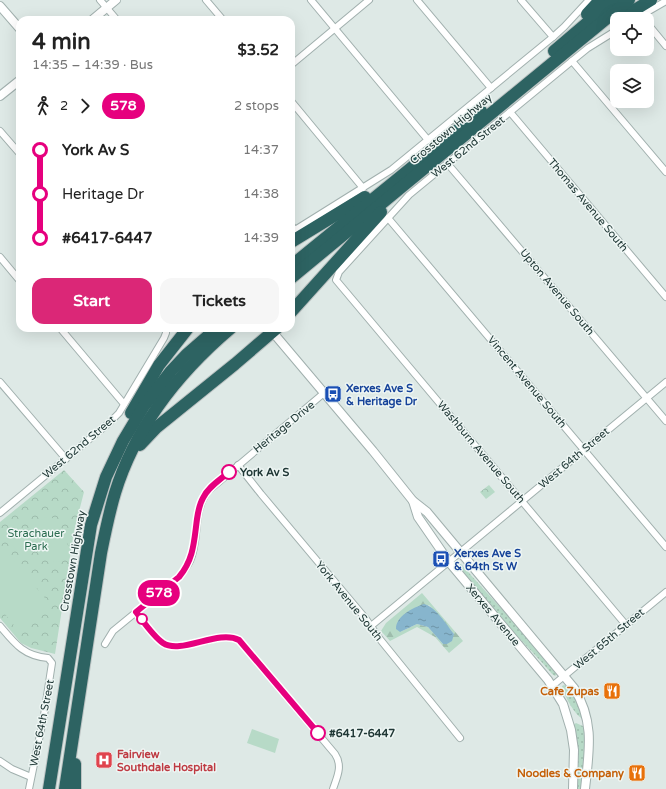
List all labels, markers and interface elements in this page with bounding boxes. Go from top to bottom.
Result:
map controls [610,12,654,108]
button: locate [610,12,654,56]
text: 4 min [32,29,91,55]
text: $3.52 [238,41,279,59]
text: 14:35 – 14:39 · Bus [32,57,153,73]
button: layers [610,64,654,108]
street label: Crosstown Highway [407,91,495,167]
icon: walk [32,95,54,117]
icon: forward [74,95,96,117]
text: 578 [110,97,137,114]
text: 2 [60,98,68,114]
text: 2 stops [234,98,279,114]
street label: West 62nd Street [429,113,507,181]
text: York Av S [62,141,129,159]
text: 14:37 [243,142,279,158]
street label: Thomas Avenue South [545,156,631,254]
text: Heritage Dr [62,185,144,203]
text: 14:38 [243,186,279,202]
text: #6417-6447 [62,229,152,247]
text: 14:39 [243,230,279,246]
street label: Upton Avenue South [517,246,597,338]
button: Start [32,278,152,324]
button: Tickets [160,278,279,324]
street label: Vincent Avenue South [485,333,569,431]
place label: Xerxes Ave S & Heritage Dr [346,382,418,409]
bus stop icon: Xerxes Ave S & Heritage Dr [323,384,343,404]
street label: Heritage Drive [251,398,317,456]
street label: Washburn Avenue South [434,398,528,506]
street label: West 62nd Street [40,413,118,481]
street label: West 64th Street [536,425,612,491]
marker: York Av S [221,464,237,480]
place label: York Av S [240,466,289,479]
street label: Crosstown Highway [58,509,88,613]
park label: Strachauer Park [8,527,65,553]
place label: Xerxes Ave S & 64th St W [454,547,521,573]
bus stop icon: Xerxes Ave S & 64th St W [431,549,451,569]
street label: York Avenue South [313,558,385,644]
line badge: 578 [136,580,182,606]
street label: Xerxes Avenue [463,581,523,649]
text: 578 [146,584,172,601]
street label: West 65th Street [571,606,647,672]
unlabelled marker [136,613,148,625]
street label: West 64th Street [27,678,57,768]
restaurant icon: Cafe Zupas [602,681,622,701]
place label: Cafe Zupas [540,685,600,699]
marker: #6417-6447 [310,725,326,741]
place label: #6417-6447 [329,727,395,740]
place label: Fairview Southdale Hospital [117,748,216,775]
hospital icon: Fairview Southdale Hospital [94,750,114,770]
restaurant icon: Noodles & Company [627,763,647,783]
place label: Noodles & Company [517,767,624,781]

